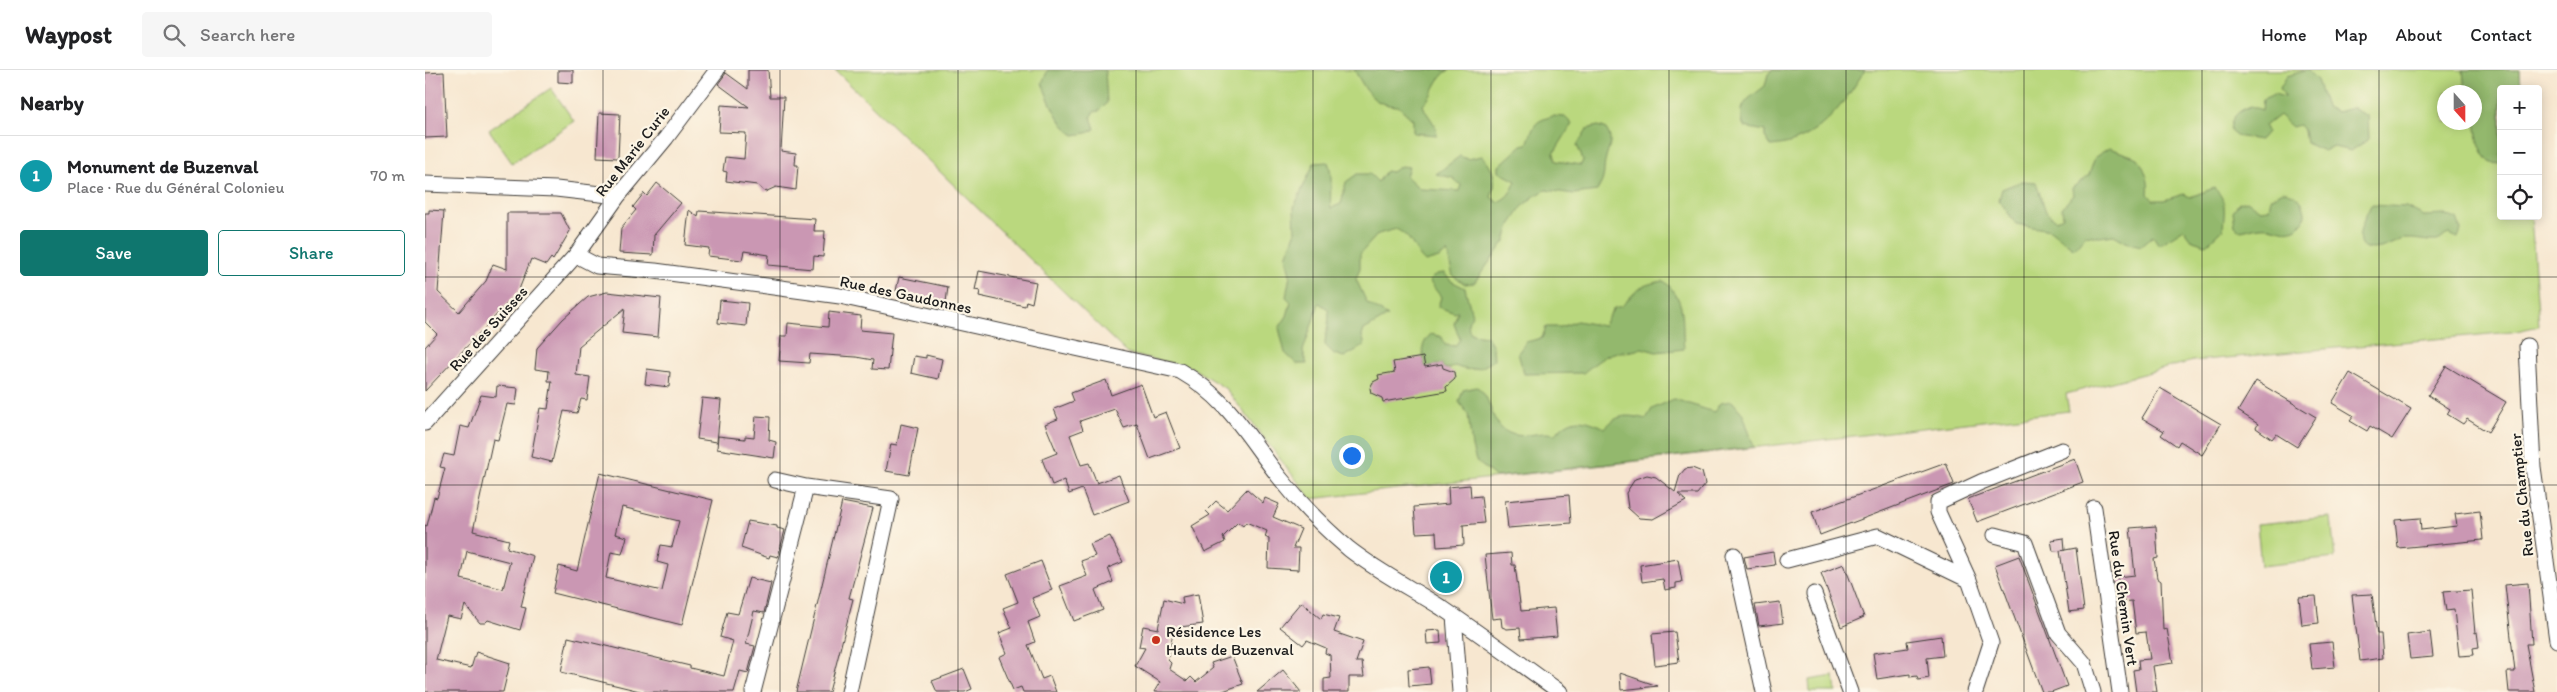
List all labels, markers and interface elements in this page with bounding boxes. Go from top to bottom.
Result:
search box [142,12,492,57]
text: Waypost [25,20,112,49]
icon: search [160,21,188,49]
text: Search here [200,23,295,46]
text: Home [2261,24,2307,46]
text: Map [2335,24,2368,46]
text: About [2396,24,2442,46]
text: Contact [2470,24,2532,46]
north arrow [2437,85,2482,130]
map controls [2497,85,2542,220]
button: + [2497,85,2542,130]
text: Nearby [20,90,84,115]
street label: Rue Marie Curie [591,102,674,200]
button: − [2497,130,2542,175]
text: Monument de Buzenval [67,155,258,178]
text: 1 [32,166,40,185]
text: 70 m [370,166,405,185]
button: locate [2497,175,2542,220]
text: Place · Rue du Général Colonieu [67,178,284,197]
button: Save [20,230,208,276]
button: Share [218,230,405,276]
street label: Rue des Gaudonnes [838,271,974,318]
street label: Rue des Suisses [445,282,532,375]
street label: Rue du Champtier [2506,432,2537,558]
your location [1339,443,1365,469]
street label: Rue du Chemin Vert [2105,529,2142,667]
pin: 1 [1430,558,1462,596]
place label: Résidence Les Hauts de Buzenval [1166,622,1294,659]
marker: Résidence Les Hauts de Buzenval [1150,634,1162,646]

